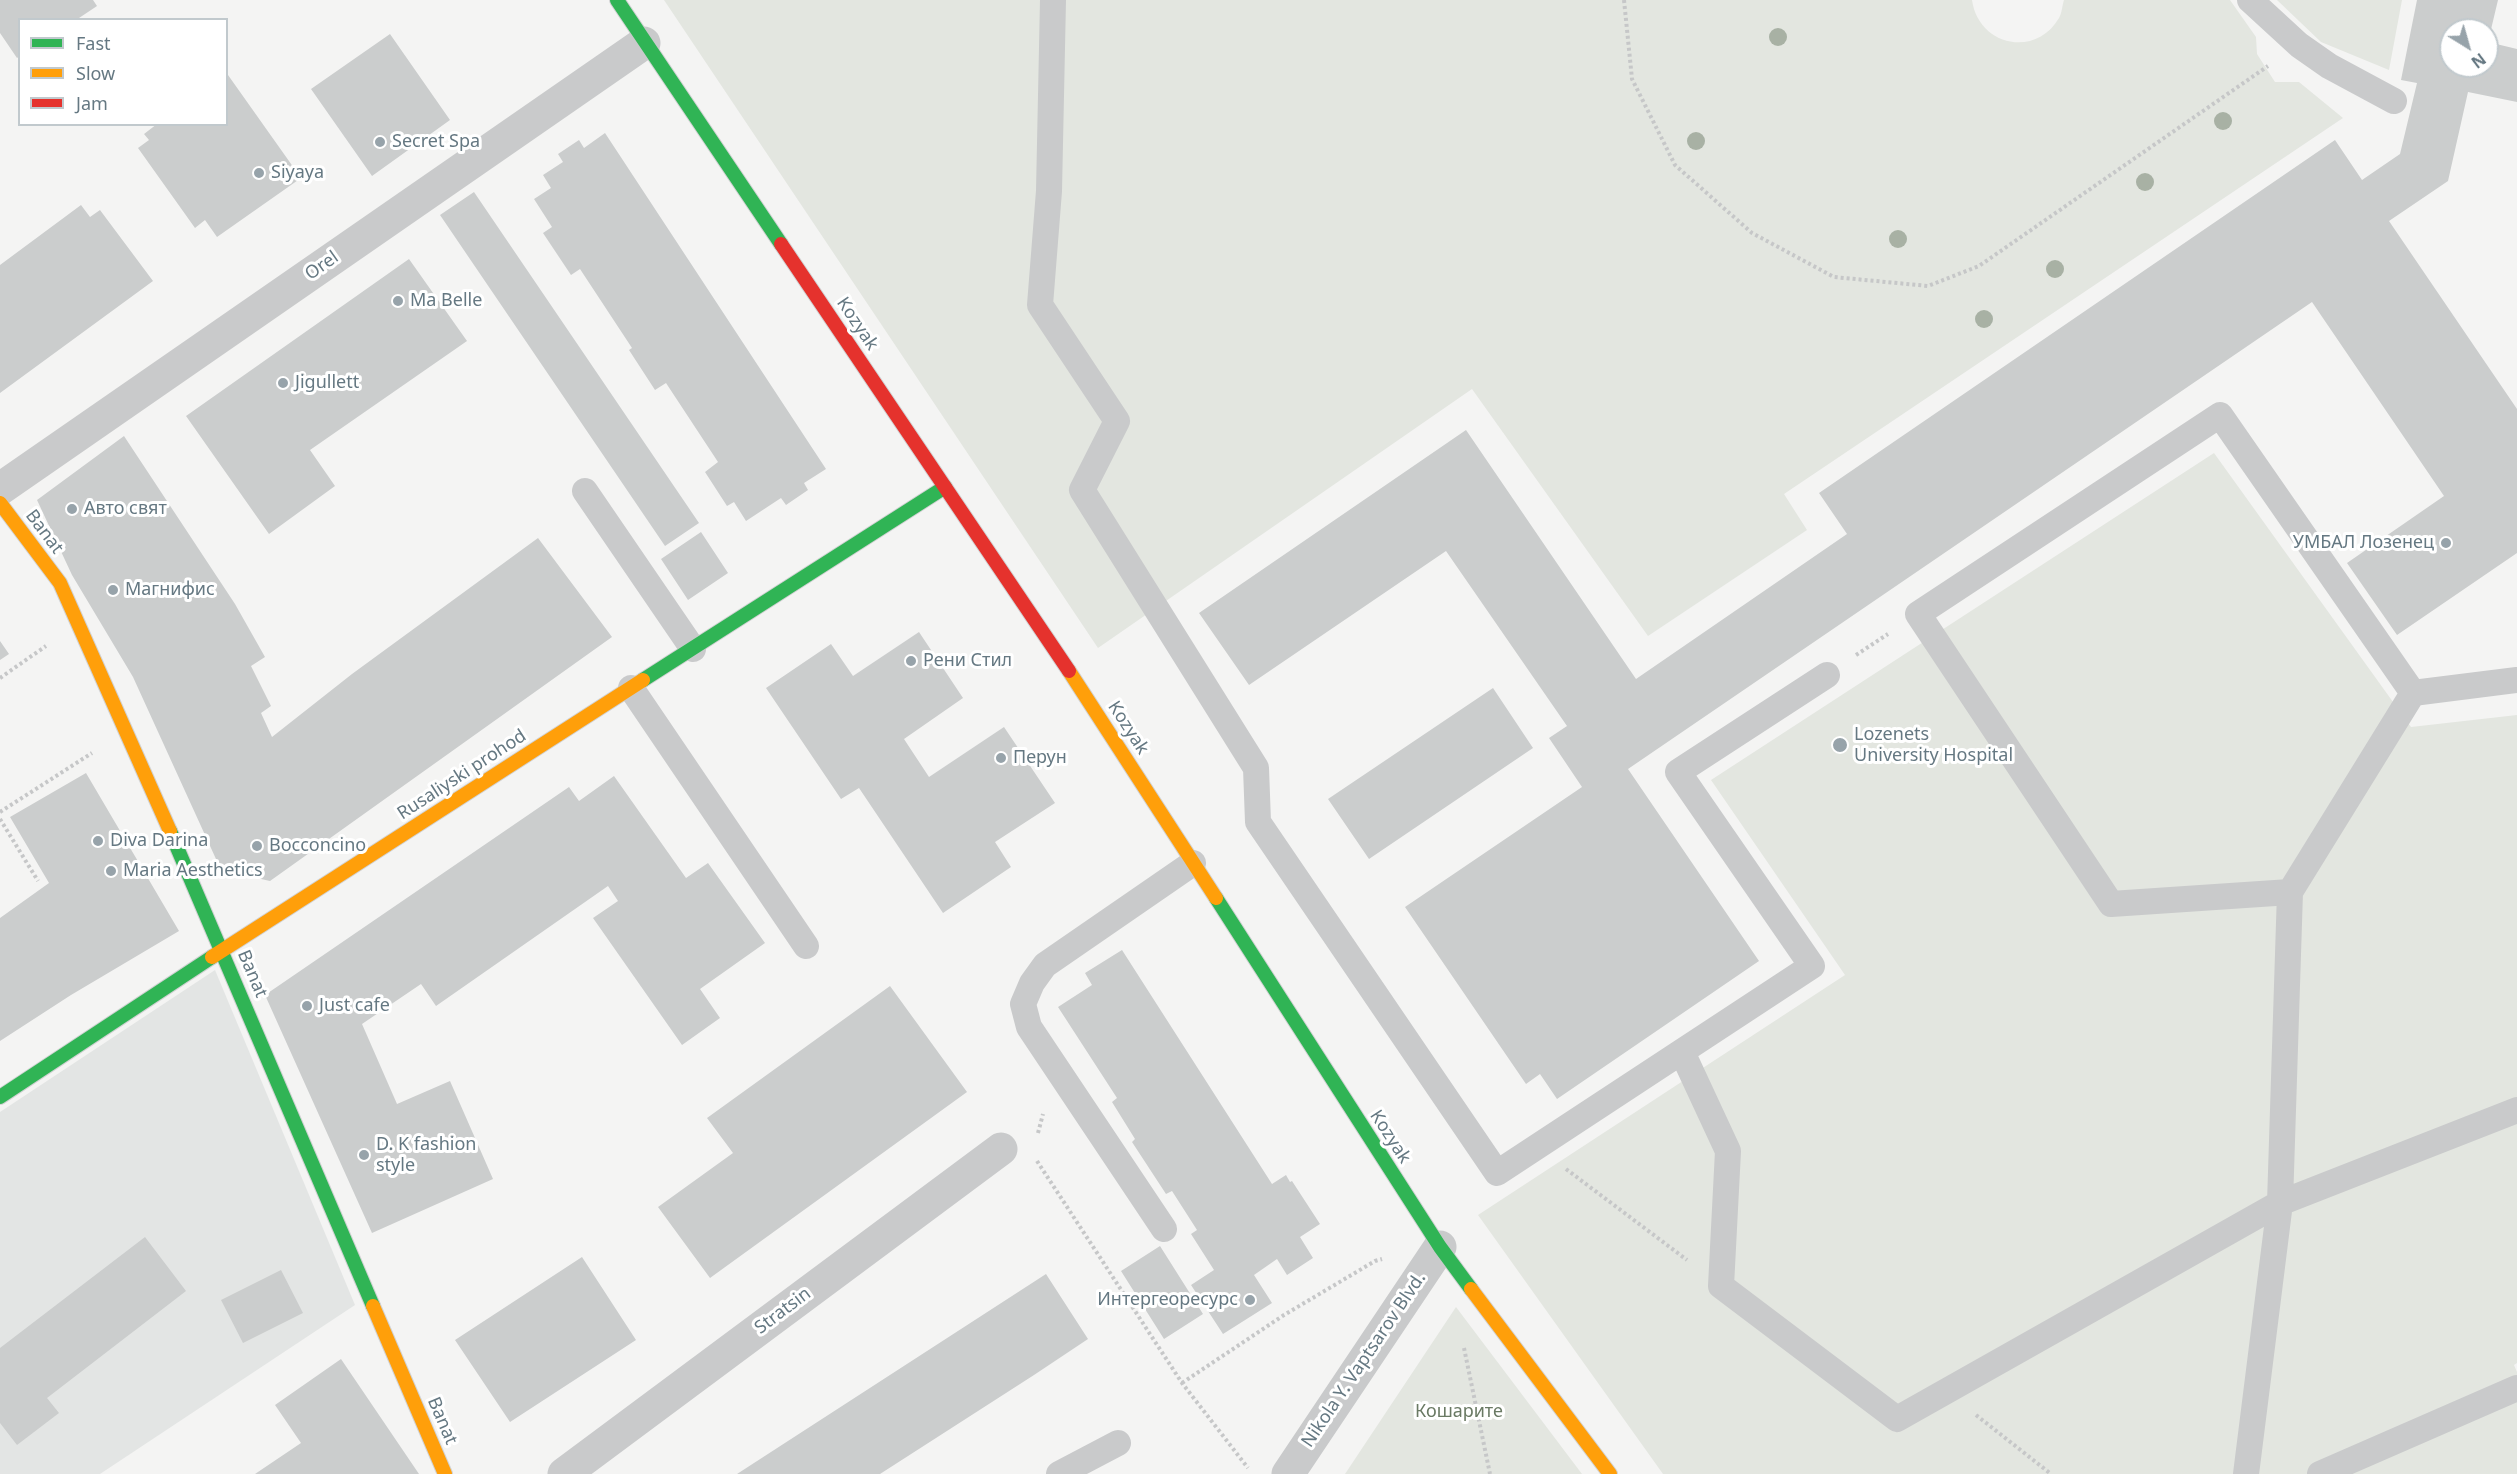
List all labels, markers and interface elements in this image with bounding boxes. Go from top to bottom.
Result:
legend [18,18,228,126]
north arrow [2439,18,2499,78]
text: Fast [76,31,111,55]
text: N [2467,48,2490,73]
text: Slow [76,61,115,85]
text: Jam [76,91,108,115]
place label: Secret Spa [392,131,480,153]
marker: Secret Spa [373,135,387,149]
place label: Siyaya [271,162,324,184]
marker: Siyaya [252,166,266,180]
street label: Orel [301,247,343,285]
place label: Ma Belle [410,290,482,312]
street label: Kozyak [831,293,883,355]
marker: Ma Belle [391,294,405,308]
place label: Jigullett [295,372,359,394]
marker: Jigullett [276,376,290,390]
place label: Авто свят [84,498,167,520]
marker: Авто свят [65,502,79,516]
street label: Banat [20,506,68,558]
place label: УМБАЛ Лозенец [2293,532,2434,554]
marker: УМБАЛ Лозенец [2439,536,2453,550]
place label: Магнифис [125,579,215,601]
marker: Магнифис [106,583,120,597]
place label: Рени Стил [923,650,1012,672]
marker: Рени Стил [904,654,918,668]
street label: Kozyak [1103,697,1153,759]
place label: Lozenets University Hospital [1854,724,2013,766]
street label: Rusaliyski prohod [394,725,530,825]
marker: Lozenets University Hospital [1831,736,1849,754]
place label: Перун [1013,747,1067,769]
marker: Перун [994,751,1008,765]
place label: Diva Darina [110,830,208,852]
marker: Diva Darina [91,834,105,848]
place label: Bocconcino [269,835,366,857]
marker: Bocconcino [250,839,264,853]
place label: Maria Aesthetics [123,860,263,882]
marker: Maria Aesthetics [104,864,118,878]
street label: Banat [232,947,272,1001]
place label: Just cafe [319,995,390,1017]
marker: Just cafe [300,999,314,1013]
street label: Kozyak [1365,1106,1415,1168]
place label: D. K fashion style [376,1134,476,1176]
marker: D. K fashion style [357,1148,371,1162]
street label: Nikola Y. Vaptsarov Blvd. [1297,1268,1431,1452]
street label: Stratsin [751,1283,815,1339]
place label: Интергеоресурс [1097,1289,1238,1311]
marker: Интергеоресурс [1243,1293,1257,1307]
street label: Banat [422,1394,462,1448]
park label: Кошарите [1415,1401,1503,1423]

